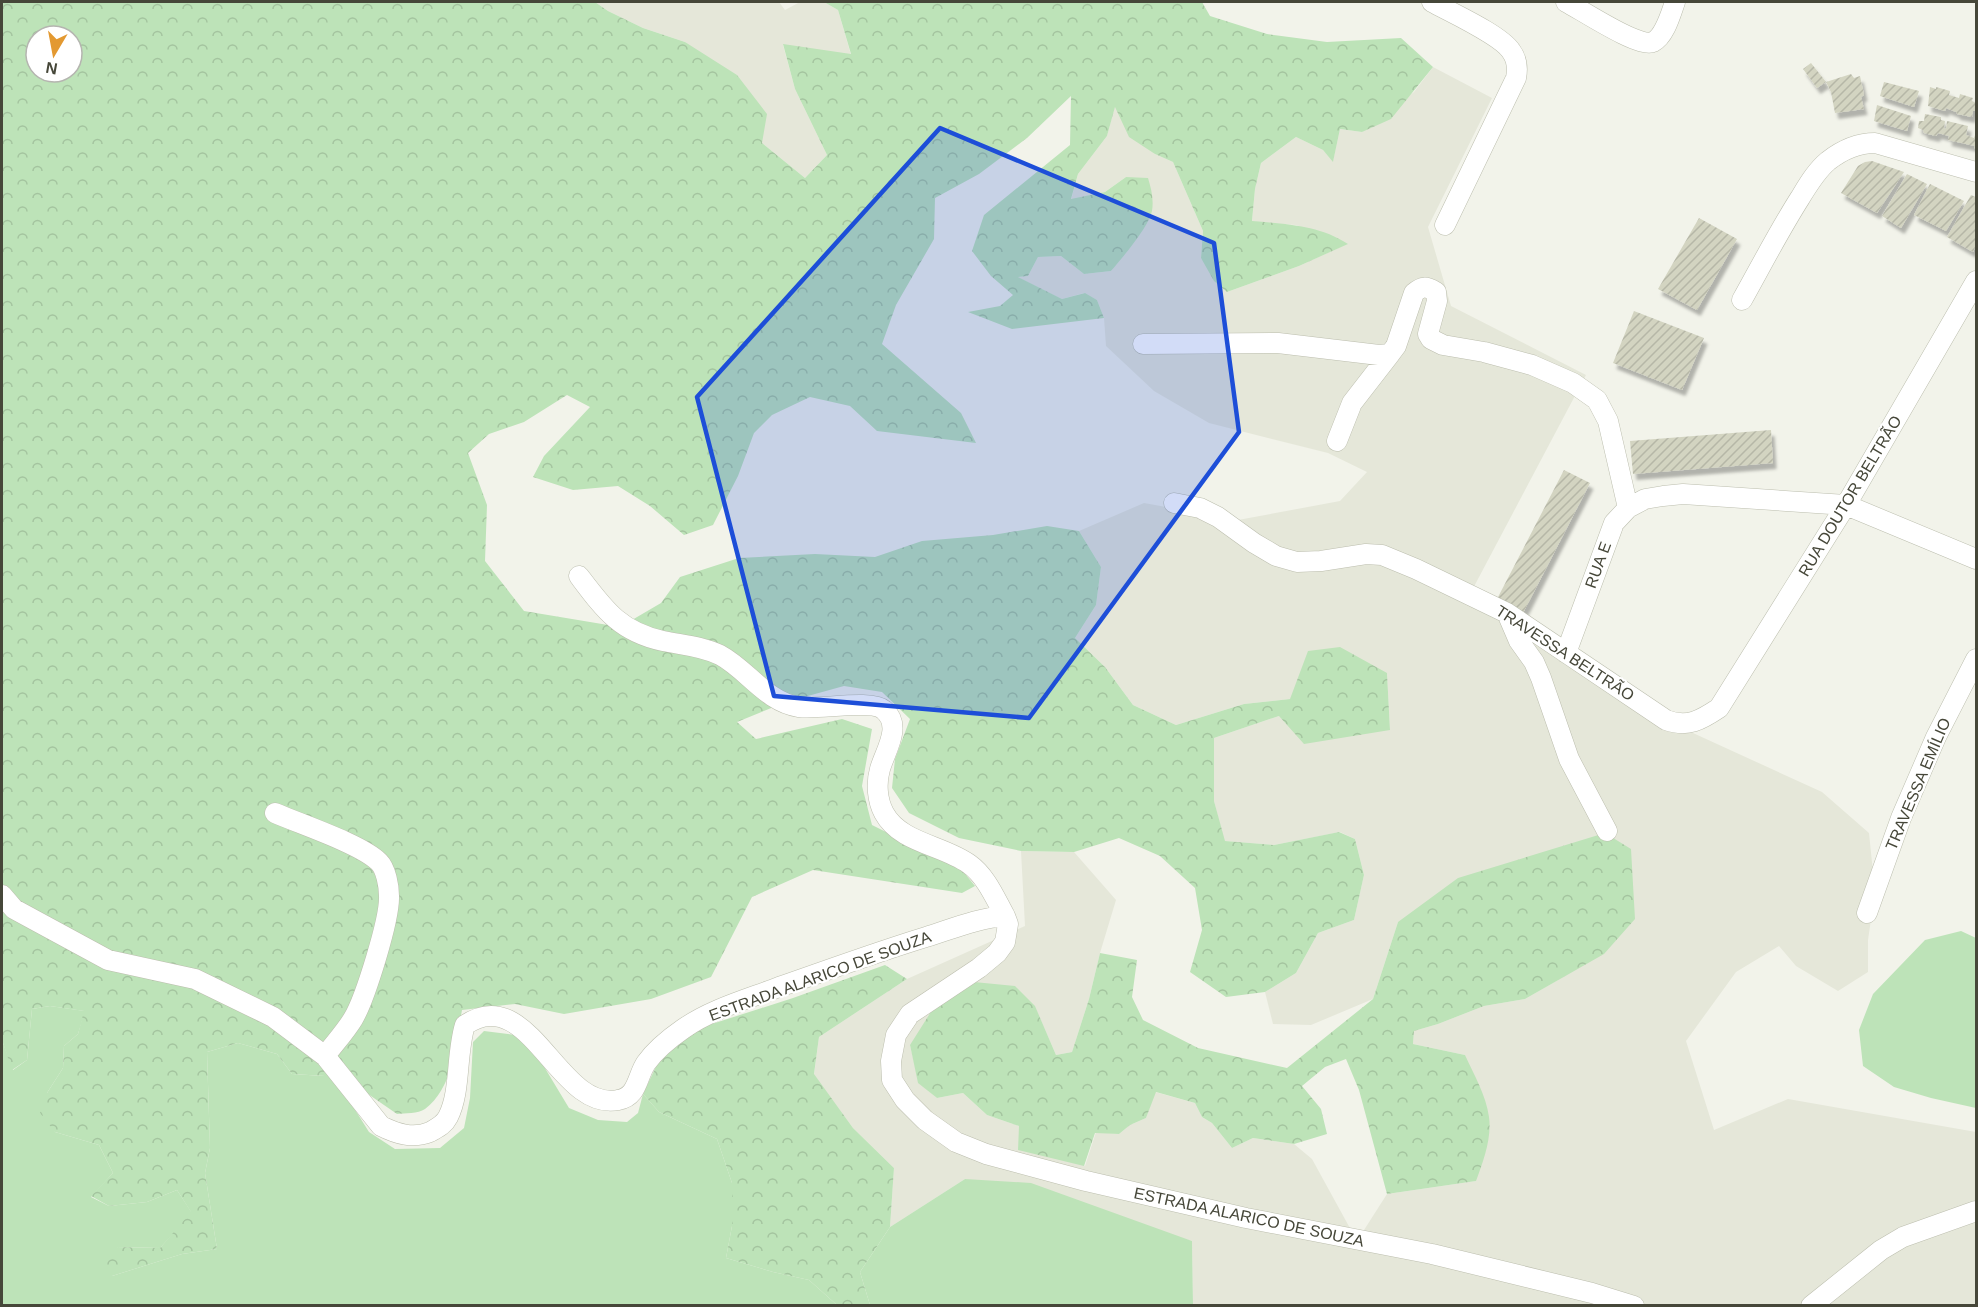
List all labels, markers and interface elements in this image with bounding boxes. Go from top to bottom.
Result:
north arrow [24,24,84,84]
text: N [44,59,59,78]
street label: RUA DOUTOR BELTRÃO [1794,412,1905,579]
street label: RUA E [1582,540,1614,590]
street label: TRAVESSA BELTRÃO [1493,600,1638,704]
street label: TRAVESSA EMÍLIO [1882,715,1954,853]
street label: ESTRADA ALARICO DE SOUZA [707,928,933,1024]
street label: ESTRADA ALARICO DE SOUZA [1132,1184,1366,1250]

